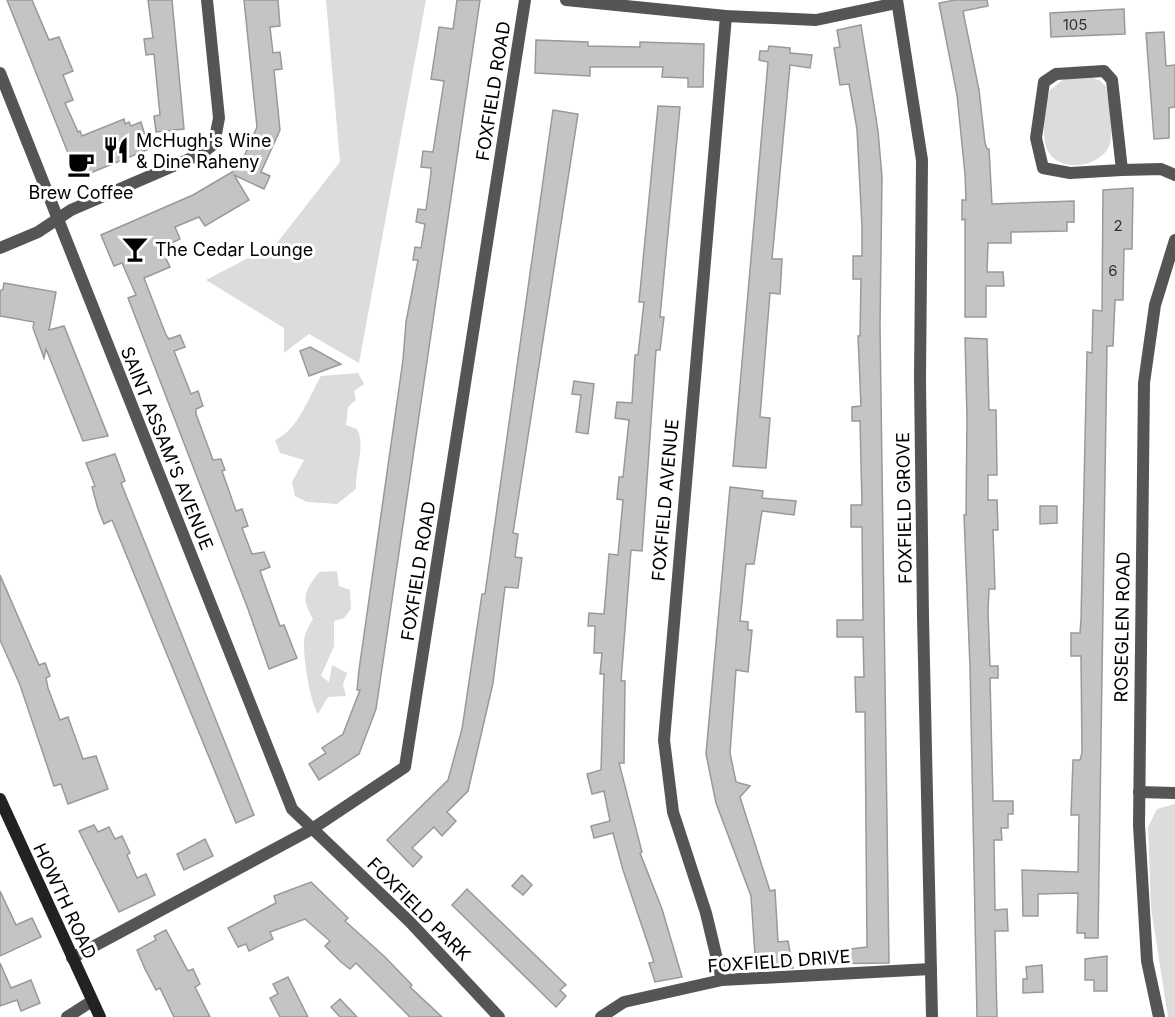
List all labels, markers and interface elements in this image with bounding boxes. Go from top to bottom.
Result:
house number: 105 [1063,15,1087,34]
street label: FOXFIELD ROAD [472,20,514,162]
place label: McHugh's Wine & Dine Raheny [136,130,271,172]
restaurant icon: McHugh's Wine & Dine Raheny [101,135,131,165]
cafe icon: Brew Coffee [66,149,96,179]
place label: Brew Coffee [28,182,134,203]
house number: 2 [1113,216,1123,235]
bar icon: The Cedar Lounge [120,234,150,264]
place label: The Cedar Lounge [155,239,313,260]
house number: 6 [1108,261,1118,280]
street label: SAINT ASSAM'S AVENUE [117,343,217,553]
street label: FOXFIELD AVENUE [647,418,683,582]
street label: FOXFIELD GROVE [892,432,916,584]
street label: FOXFIELD ROAD [397,500,439,642]
street label: ROSEGLEN ROAD [1110,551,1134,703]
street label: HOWTH ROAD [29,840,101,962]
street label: FOXFIELD PARK [363,853,475,965]
street label: FOXFIELD DRIVE [707,946,851,976]

